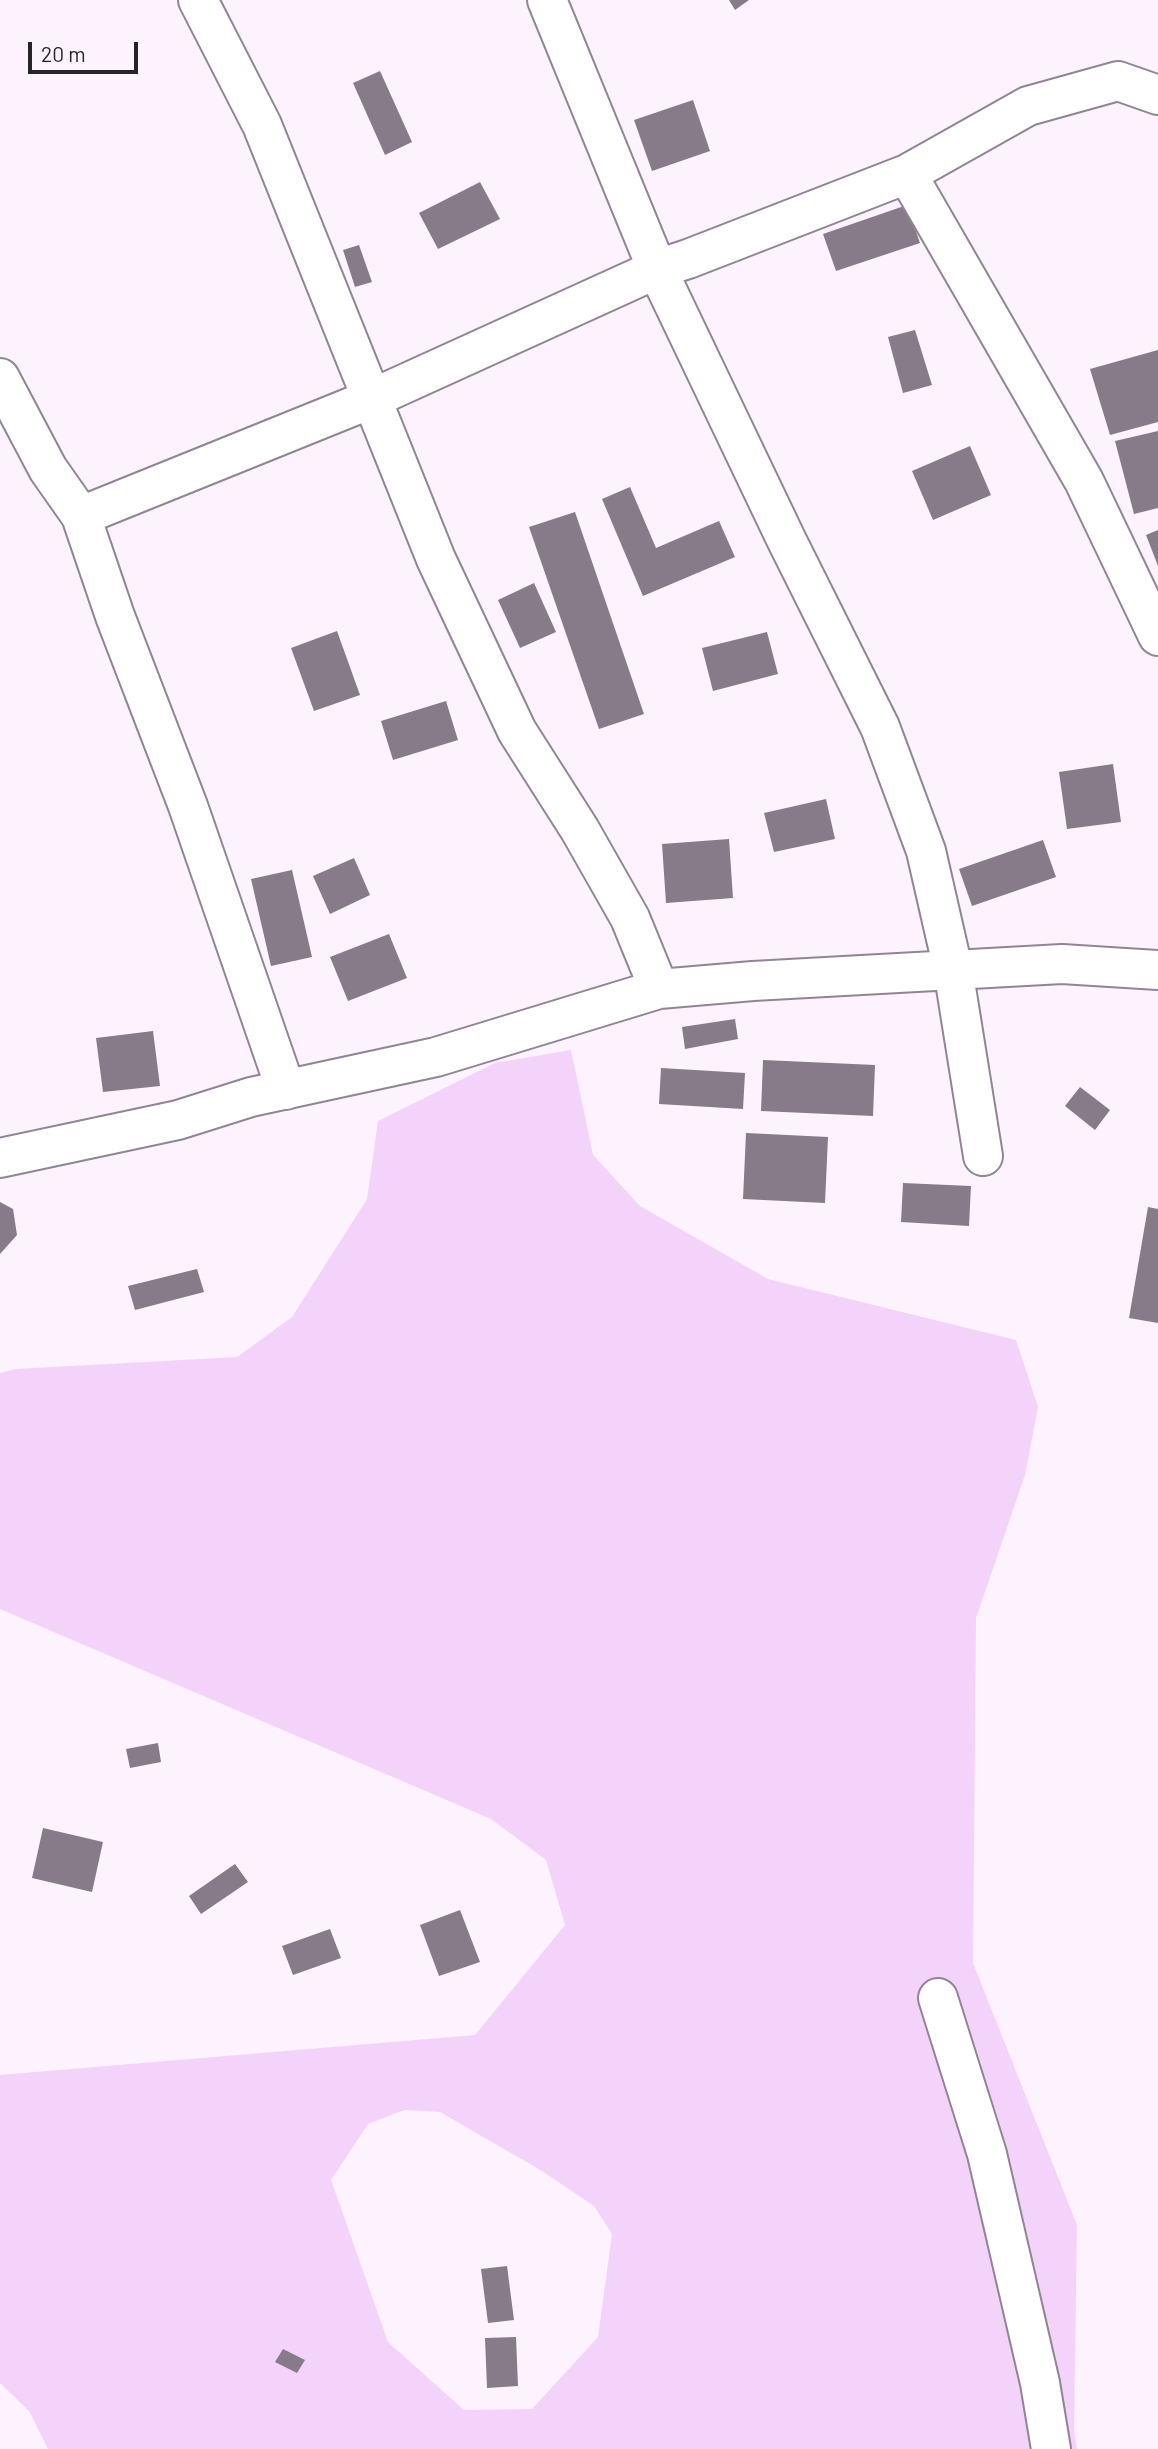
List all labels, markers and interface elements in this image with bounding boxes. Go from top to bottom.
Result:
scale bar [32,28,142,72]
text: 20 m [41,41,86,66]

